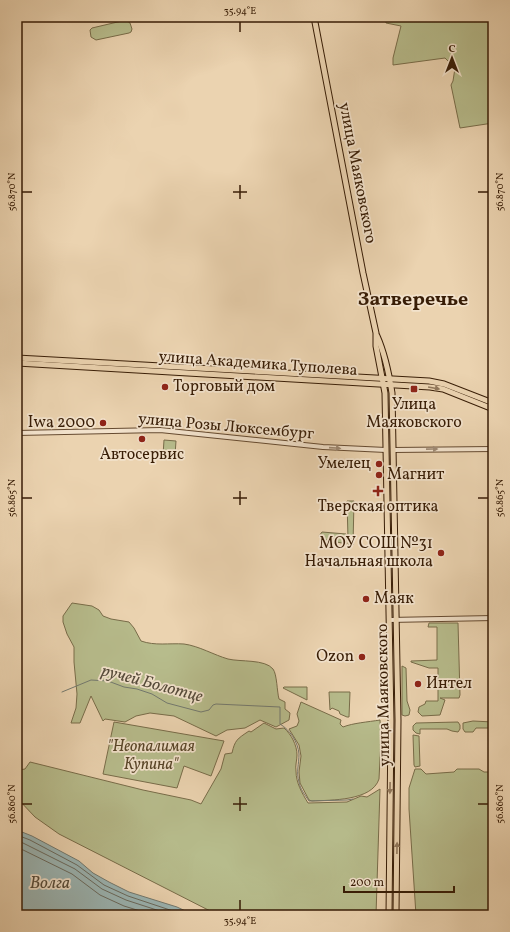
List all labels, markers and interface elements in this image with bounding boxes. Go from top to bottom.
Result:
text: 35.94°E [224,4,256,18]
north arrow [432,38,472,78]
text: С [448,42,456,57]
street label: улица Маяковского [333,101,381,245]
text: 56.870°N [5,172,19,211]
text: 56.870°N [493,172,507,211]
district label: Затверечье [358,286,468,314]
street label: улица Академика Туполева [158,346,358,382]
place label: Торговый дом [173,376,275,398]
marker: Торговый дом [160,382,170,392]
marker: Улица Маяковского [409,384,419,394]
one-way arrow [428,385,440,391]
place label: Улица Маяковского [366,394,462,434]
street label: улица Розы Люксембург [137,408,315,446]
place label: Iwa 2000 [28,412,95,434]
marker: Iwa 2000 [98,418,108,428]
marker: Автосервис [137,434,147,444]
place label: Автосервис [100,444,184,466]
one-way arrow [329,444,341,451]
one-way arrow [426,446,439,452]
place label: Умелец [317,453,371,475]
marker: Умелец [374,459,384,469]
place label: Магнит [387,464,444,486]
marker: Магнит [374,470,384,480]
text: 56.865°N [5,478,19,517]
text: 56.865°N [493,478,507,517]
marker: Тверская оптика [373,486,383,496]
place label: Тверская оптика [318,496,438,518]
place label: МОУ СОШ №31 Начальная школа [305,533,433,573]
marker: МОУ СОШ №31 Начальная школа [436,548,446,558]
place label: Маяк [374,588,414,610]
marker: Маяк [361,594,371,604]
street label: улица Маяковского [372,623,396,767]
place label: Ozon [316,646,354,668]
marker: Ozon [357,652,367,662]
water label: ручей Болотце [99,659,206,709]
place label: Интел [426,673,472,695]
marker: Интел [413,679,423,689]
park label: "Неопалимая Купина" [107,736,195,776]
one-way arrow [387,782,393,795]
text: 56.860°N [5,784,19,824]
text: 56.860°N [493,784,507,824]
one-way arrow [394,841,400,854]
scale bar [344,868,454,894]
water label: Волга [30,872,70,895]
text: 200 m [350,875,384,891]
text: 35.94°E [224,914,256,928]

